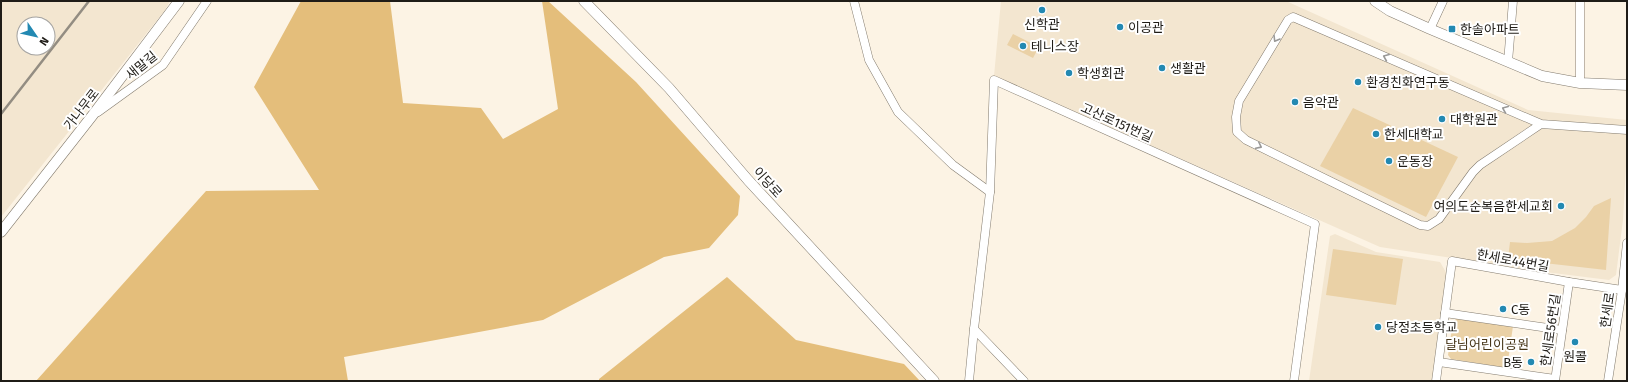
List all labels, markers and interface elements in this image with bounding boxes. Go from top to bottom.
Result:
marker: 신학관 [1037,5,1047,15]
north arrow [16,16,56,56]
place label: 신학관 [1024,17,1060,32]
place label: 이공관 [1128,20,1164,35]
marker: 이공관 [1115,22,1125,32]
place label: 한솔아파트 [1460,22,1520,37]
marker: 한솔아파트 [1447,24,1457,34]
text: N [36,35,51,48]
one-way arrow [1274,35,1281,42]
place label: 테니스장 [1031,39,1079,54]
marker: 테니스장 [1018,41,1028,51]
street label: 새말길 [123,48,160,83]
one-way arrow [1383,54,1391,62]
place label: 생활관 [1170,61,1206,76]
marker: 생활관 [1157,63,1167,73]
place label: 학생회관 [1077,66,1125,81]
marker: 학생회관 [1064,68,1074,78]
place label: 환경친화연구동 [1366,75,1450,90]
marker: 환경친화연구동 [1353,77,1363,87]
street label: 가나무로 [61,86,102,133]
place label: 음악관 [1303,95,1339,110]
marker: 음악관 [1290,97,1300,107]
street label: 고산로151번길 [1079,100,1155,145]
one-way arrow [1502,106,1510,114]
place label: 대학원관 [1450,112,1498,127]
marker: 대학원관 [1437,114,1447,124]
place label: 한세대학교 [1384,127,1444,142]
marker: 한세대학교 [1371,129,1381,139]
one-way arrow [1255,141,1262,149]
place label: 운동장 [1397,154,1433,169]
marker: 운동장 [1384,156,1394,166]
street label: 이당로 [750,164,785,201]
place label: 여의도순복음한세교회 [1433,199,1553,214]
marker: 여의도순복음한세교회 [1556,201,1566,211]
street label: 한세로44번길 [1475,247,1550,274]
street label: 한세로 [1598,291,1617,329]
street label: 한세로56번길 [1538,293,1563,367]
place label: C동 [1511,302,1530,317]
marker: C동 [1498,304,1508,314]
place label: 당정초등학교 [1386,320,1458,335]
marker: 당정초등학교 [1373,322,1383,332]
park label: 달님어린이공원 [1445,337,1529,352]
marker: 원콜 [1570,337,1580,347]
place label: 원콜 [1563,349,1587,364]
place label: B동 [1503,355,1523,370]
marker: B동 [1526,357,1536,367]

